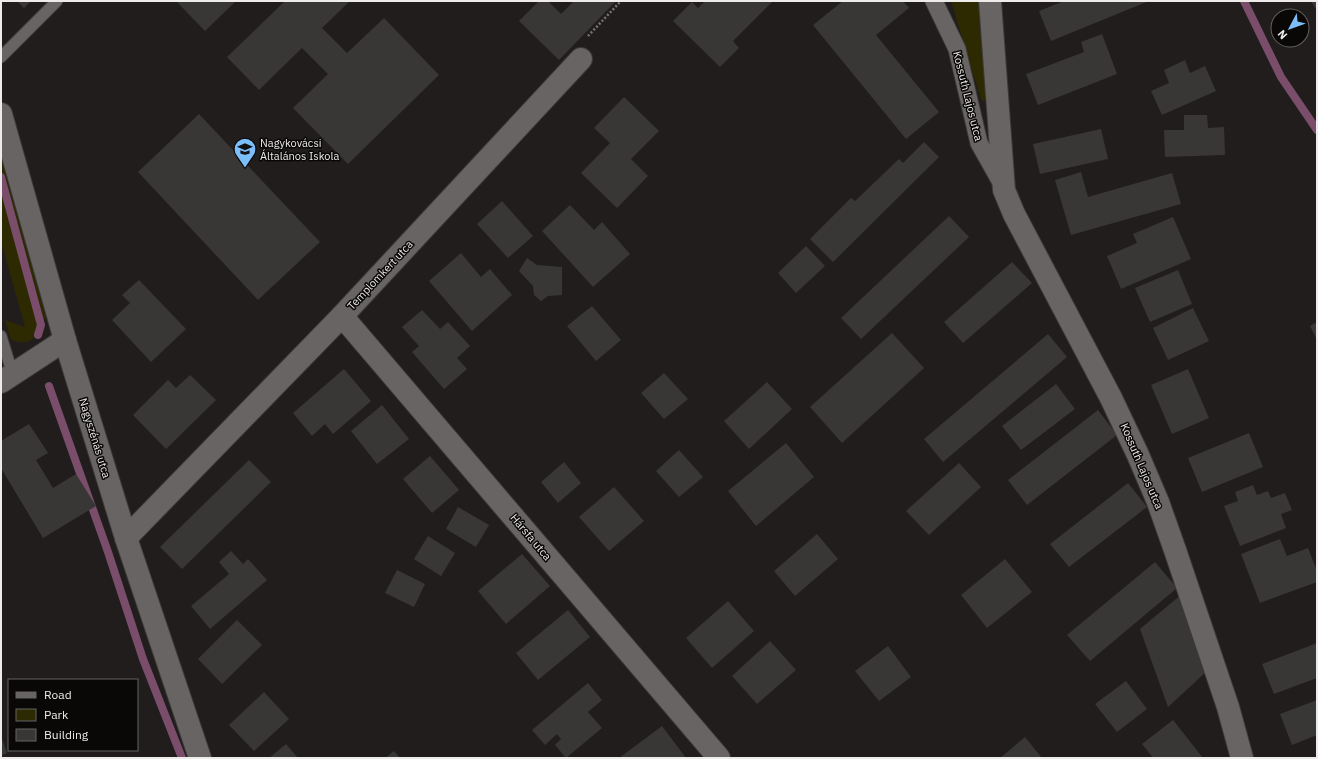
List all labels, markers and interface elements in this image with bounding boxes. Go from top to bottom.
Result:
north arrow [1270,8,1310,48]
text: N [1275,27,1290,42]
street label: Kossuth Lajos utca [950,50,986,143]
school or university icon: Nagykovácsi Általános Iskola [232,136,258,169]
place label: Nagykovácsi Általános Iskola [260,136,339,163]
street label: Templomkert utca [344,237,416,313]
street label: Nagyszénás utca [76,396,114,480]
street label: Kossuth Lajos utca [1118,421,1166,511]
street label: Hársfa utca [507,511,555,563]
legend [8,679,138,751]
text: Road [44,687,72,702]
text: Park [44,707,69,722]
text: Building [44,727,89,742]

